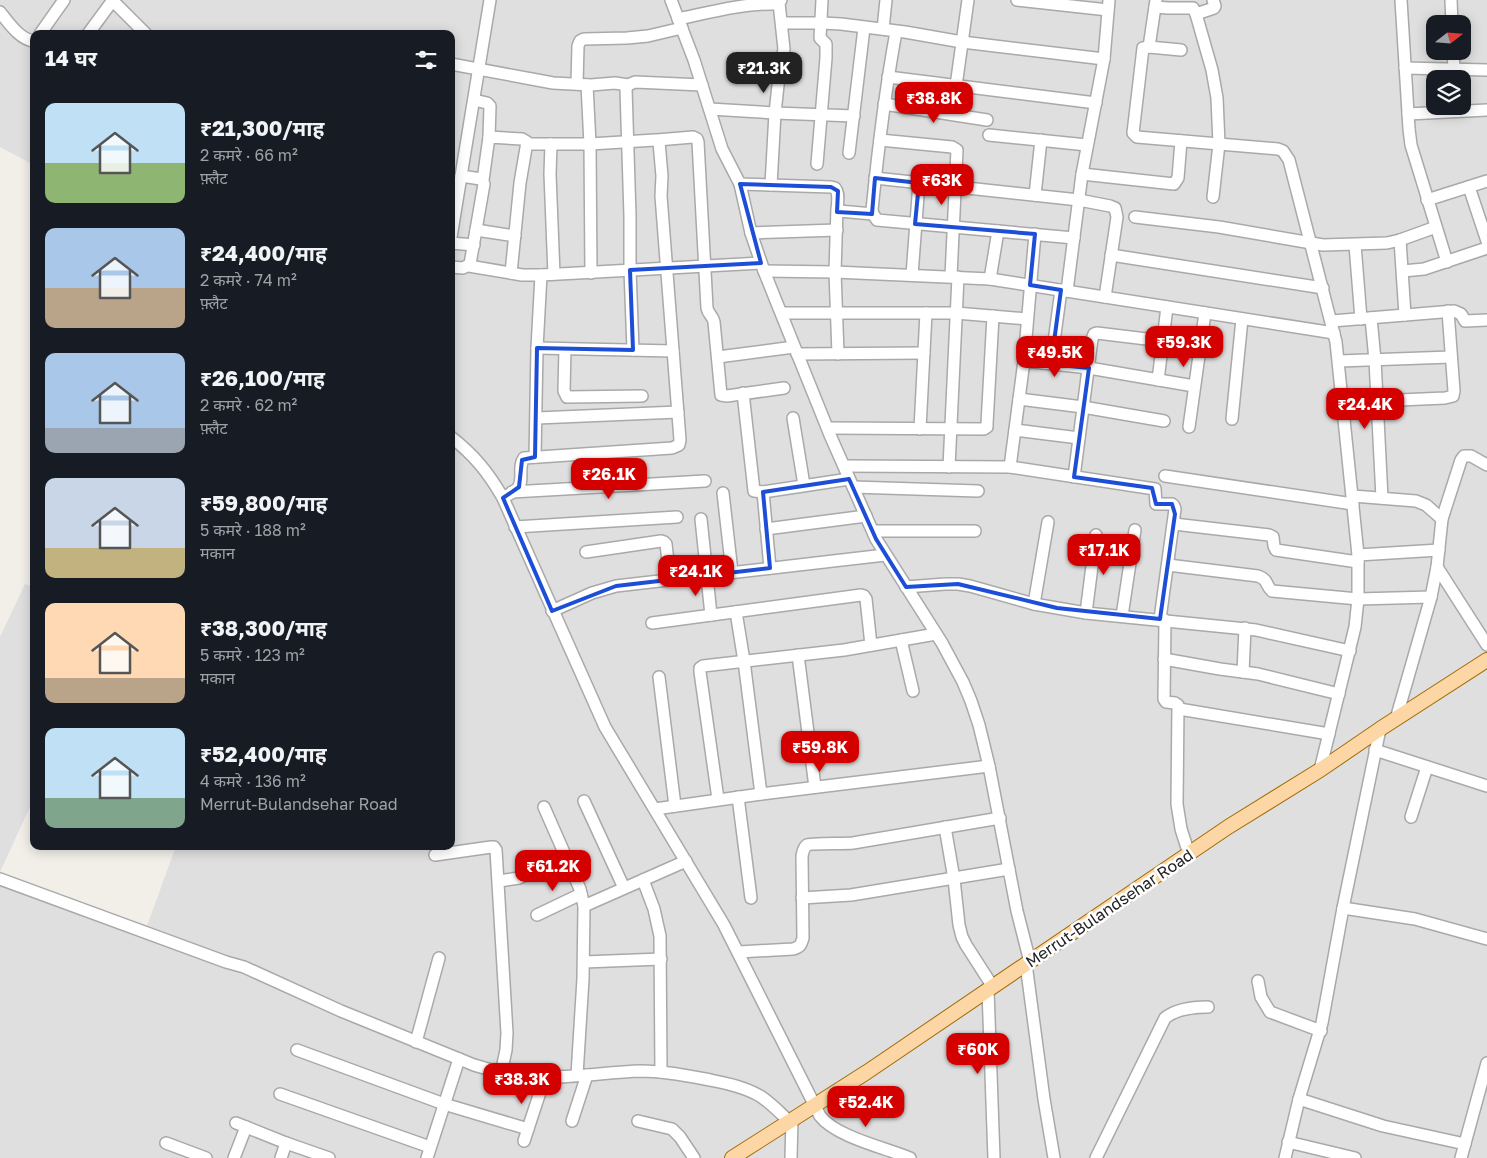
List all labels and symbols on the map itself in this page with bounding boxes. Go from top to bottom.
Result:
north arrow [1426,15,1471,60]
pin: ₹21.3K [723,52,805,94]
pin: ₹38.8K [893,82,975,124]
pin: ₹63K [912,164,972,206]
pin: ₹59.3K [1143,326,1225,368]
pin: ₹49.5K [1014,336,1096,378]
pin: ₹24.4K [1324,388,1406,430]
pin: ₹26.1K [568,458,650,500]
pin: ₹17.1K [1063,534,1145,576]
pin: ₹24.1K [655,554,737,597]
pin: ₹59.8K [779,730,861,773]
street label: Merrut-Bulandsehar Road [1021,844,1197,972]
pin: ₹61.2K [512,850,594,892]
pin: ₹60K [948,1032,1008,1075]
pin: ₹38.3K [481,1062,563,1105]
pin: ₹52.4K [825,1086,907,1128]

